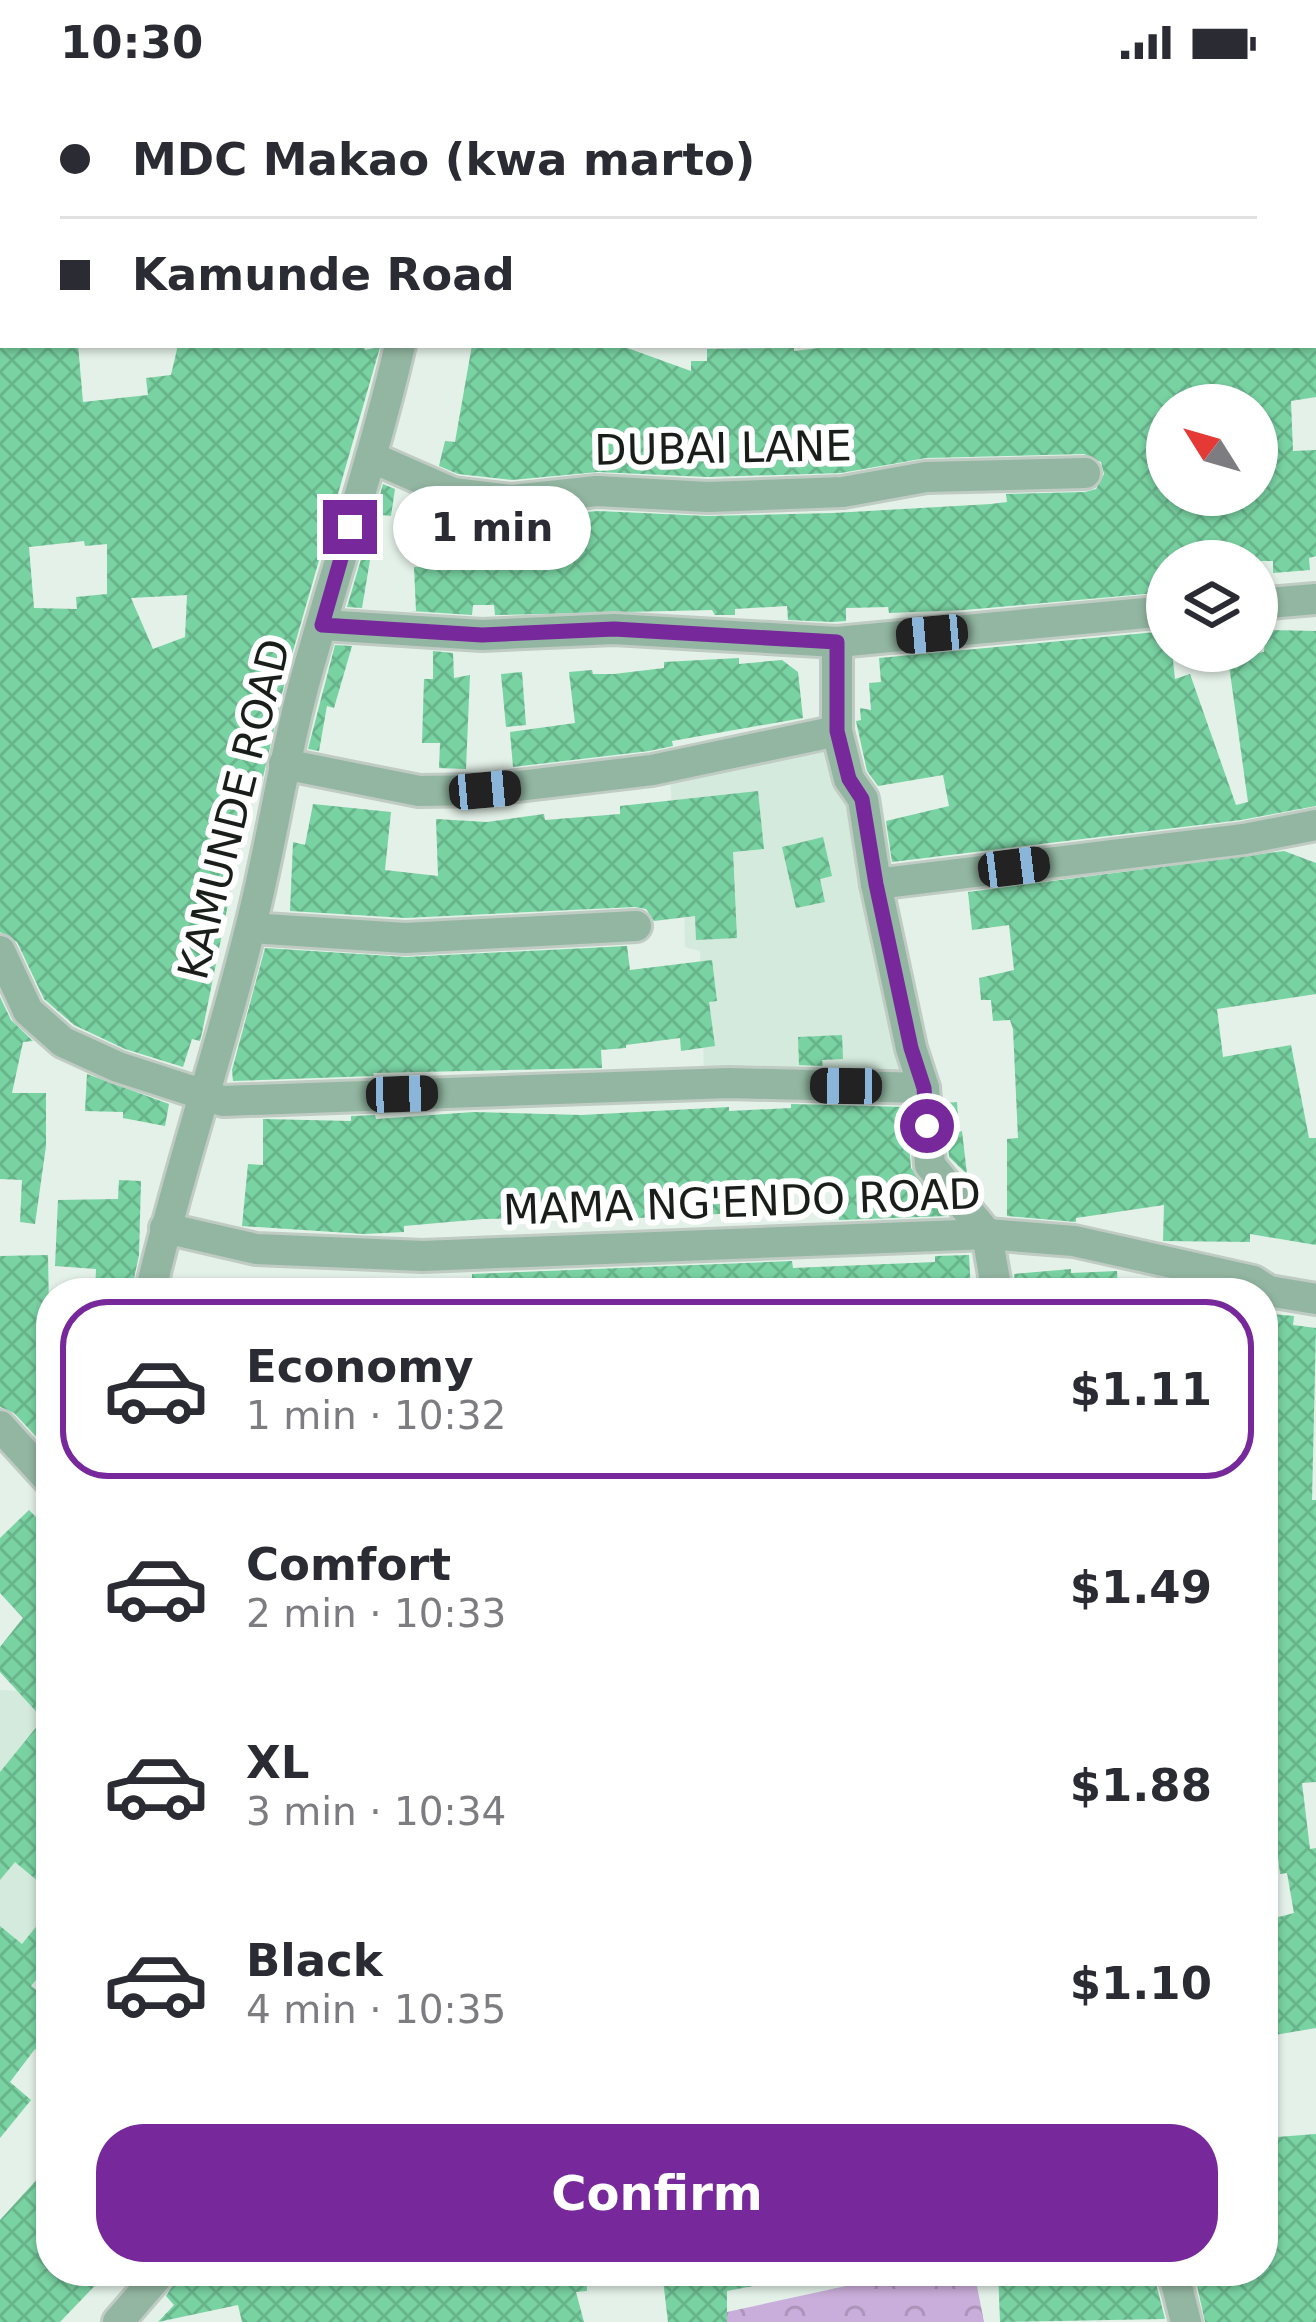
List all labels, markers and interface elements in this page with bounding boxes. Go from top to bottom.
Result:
text: 10:30 [60,16,203,69]
text: MDC Makao (kwa marto) [132,133,755,186]
text: Kamunde Road [132,248,515,301]
north arrow [1146,384,1278,516]
map controls [1146,384,1278,672]
street label: DUBAI LANE [594,421,852,475]
callout: 1 min [392,485,590,569]
route end [323,500,377,554]
text: 1 min [431,505,553,550]
button: layers [1146,540,1278,672]
car [895,613,969,655]
street label: KAMUNDE ROAD [168,634,300,984]
car [448,769,522,811]
car [976,845,1052,889]
car [810,1067,882,1105]
car [365,1075,439,1113]
route start [900,1099,954,1153]
street label: MAMA NG'ENDO ROAD [502,1169,982,1235]
icon: car [102,1335,210,1443]
text: Economy [246,1340,474,1393]
text: $1.11 [1070,1363,1212,1416]
text: 1 min · 10:32 [246,1393,506,1438]
icon: car [102,1533,210,1641]
text: Comfort [246,1538,451,1591]
text: $1.49 [1070,1561,1212,1614]
text: 2 min · 10:33 [246,1591,506,1636]
icon: car [102,1731,210,1839]
text: XL [246,1736,309,1789]
text: $1.88 [1070,1759,1212,1812]
text: 3 min · 10:34 [246,1789,506,1834]
icon: car [102,1929,210,2037]
text: Black [246,1934,383,1987]
text: $1.10 [1070,1957,1212,2010]
text: 4 min · 10:35 [246,1987,506,2032]
button: Confirm [96,2124,1218,2262]

